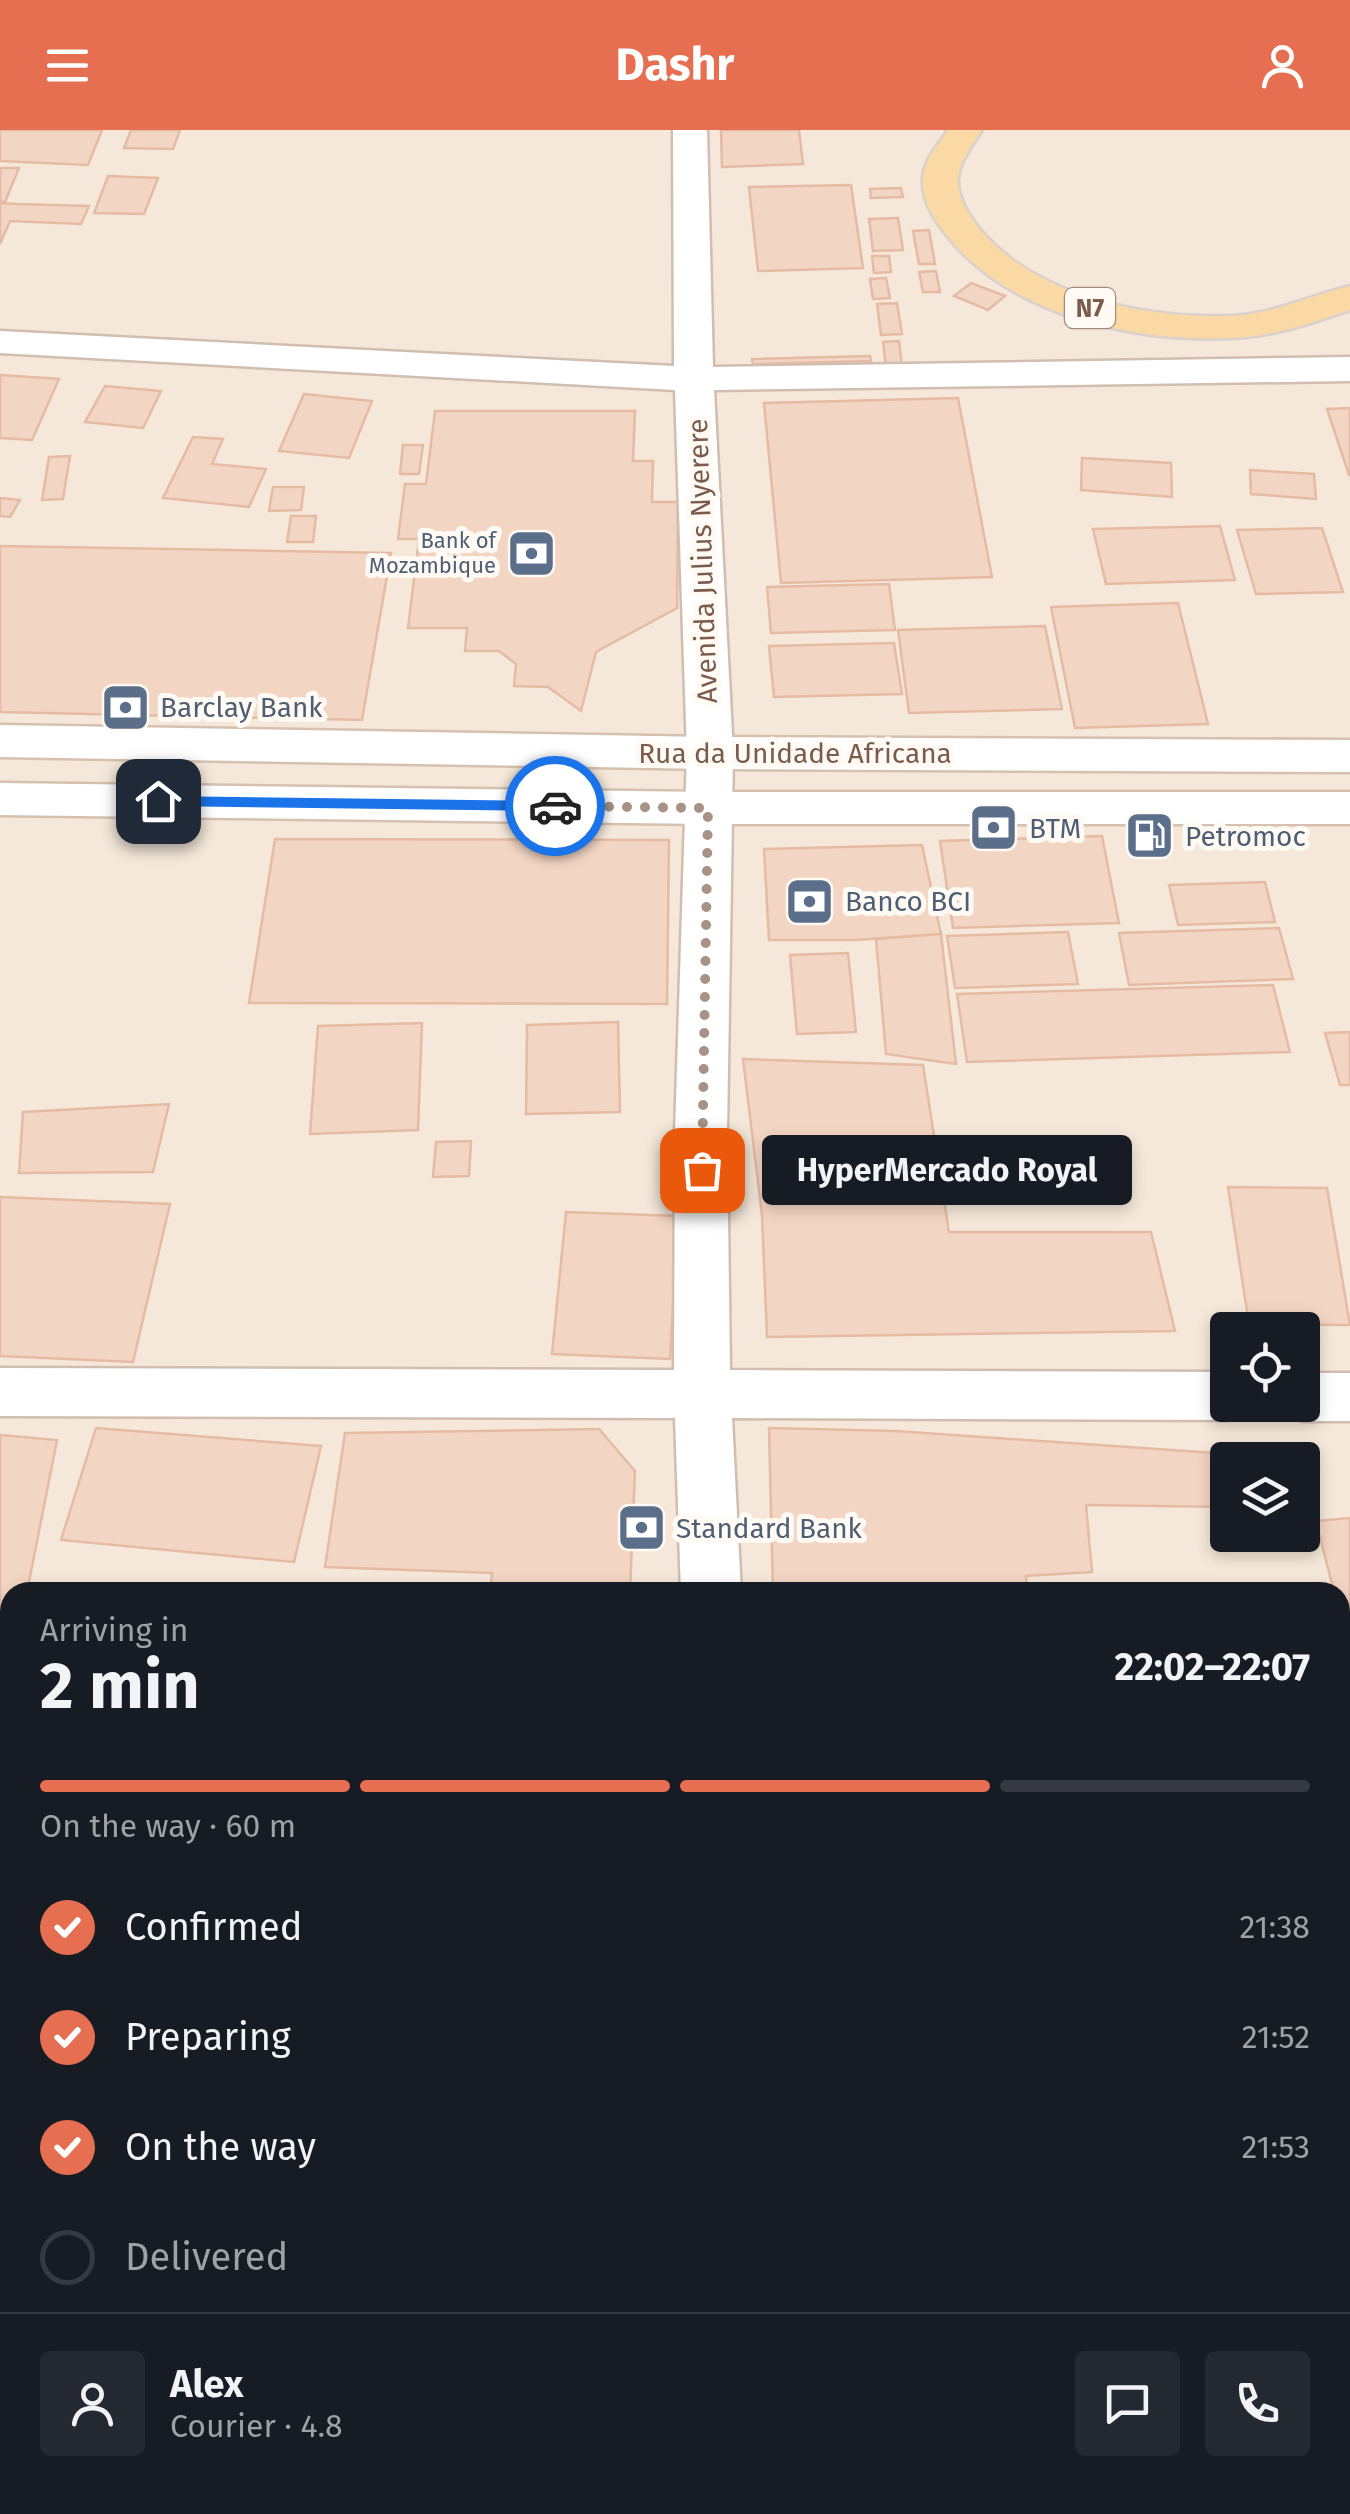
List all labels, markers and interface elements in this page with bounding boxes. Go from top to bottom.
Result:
icon: menu [40,38,95,93]
text: Dashr [616,38,734,92]
icon: person [1255,38,1310,93]
road number: N7 [1065,288,1115,328]
street label: Avenida Julius Nyerere [681,418,724,704]
place label: Bank of Mozambique [369,527,498,579]
bank icon: Bank of Mozambique [505,527,557,579]
bank icon: Barclay Bank [99,681,151,733]
place label: Barclay Bank [160,691,323,724]
street label: Rua da Unidade Africana [638,737,952,770]
courier [505,756,605,856]
pin [116,759,201,844]
icon: home [131,774,186,829]
icon: car [528,779,583,834]
bank icon: BTM [968,802,1020,854]
fuel station icon: Petromoc [1124,810,1176,862]
place label: BTM [1029,812,1081,845]
place label: Petromoc [1185,820,1306,853]
bank icon: Banco BCI [784,875,836,927]
place label: Banco BCI [845,885,971,918]
pin [660,1128,745,1213]
callout: HyperMercado Royal [762,1135,1132,1205]
icon: bag [675,1143,730,1198]
text: HyperMercado Royal [797,1151,1097,1189]
map controls [1210,1312,1320,1552]
button: locate [1210,1312,1320,1422]
button: layers [1210,1442,1320,1552]
bank icon: Standard Bank [615,1502,667,1554]
place label: Standard Bank [676,1512,863,1545]
text: Arriving in [40,1611,188,1649]
text: 22:02–22:07 [1115,1644,1310,1690]
text: 2 min [40,1647,200,1725]
text: On the way · 60 m [40,1807,296,1845]
icon: check [40,1900,95,1955]
text: Confirmed [125,1904,303,1950]
text: 21:38 [1240,1908,1310,1946]
icon: check [40,2010,95,2065]
text: Preparing [125,2014,291,2060]
text: 21:52 [1242,2018,1310,2056]
icon: check [40,2120,95,2175]
text: On the way [125,2124,316,2170]
text: 21:53 [1242,2128,1310,2166]
text: Delivered [125,2234,288,2280]
button: person [40,2351,145,2456]
button: chat [1075,2351,1180,2456]
button: phone [1205,2351,1310,2456]
text: Alex [170,2361,243,2407]
text: Courier · 4.8 [170,2407,343,2445]

